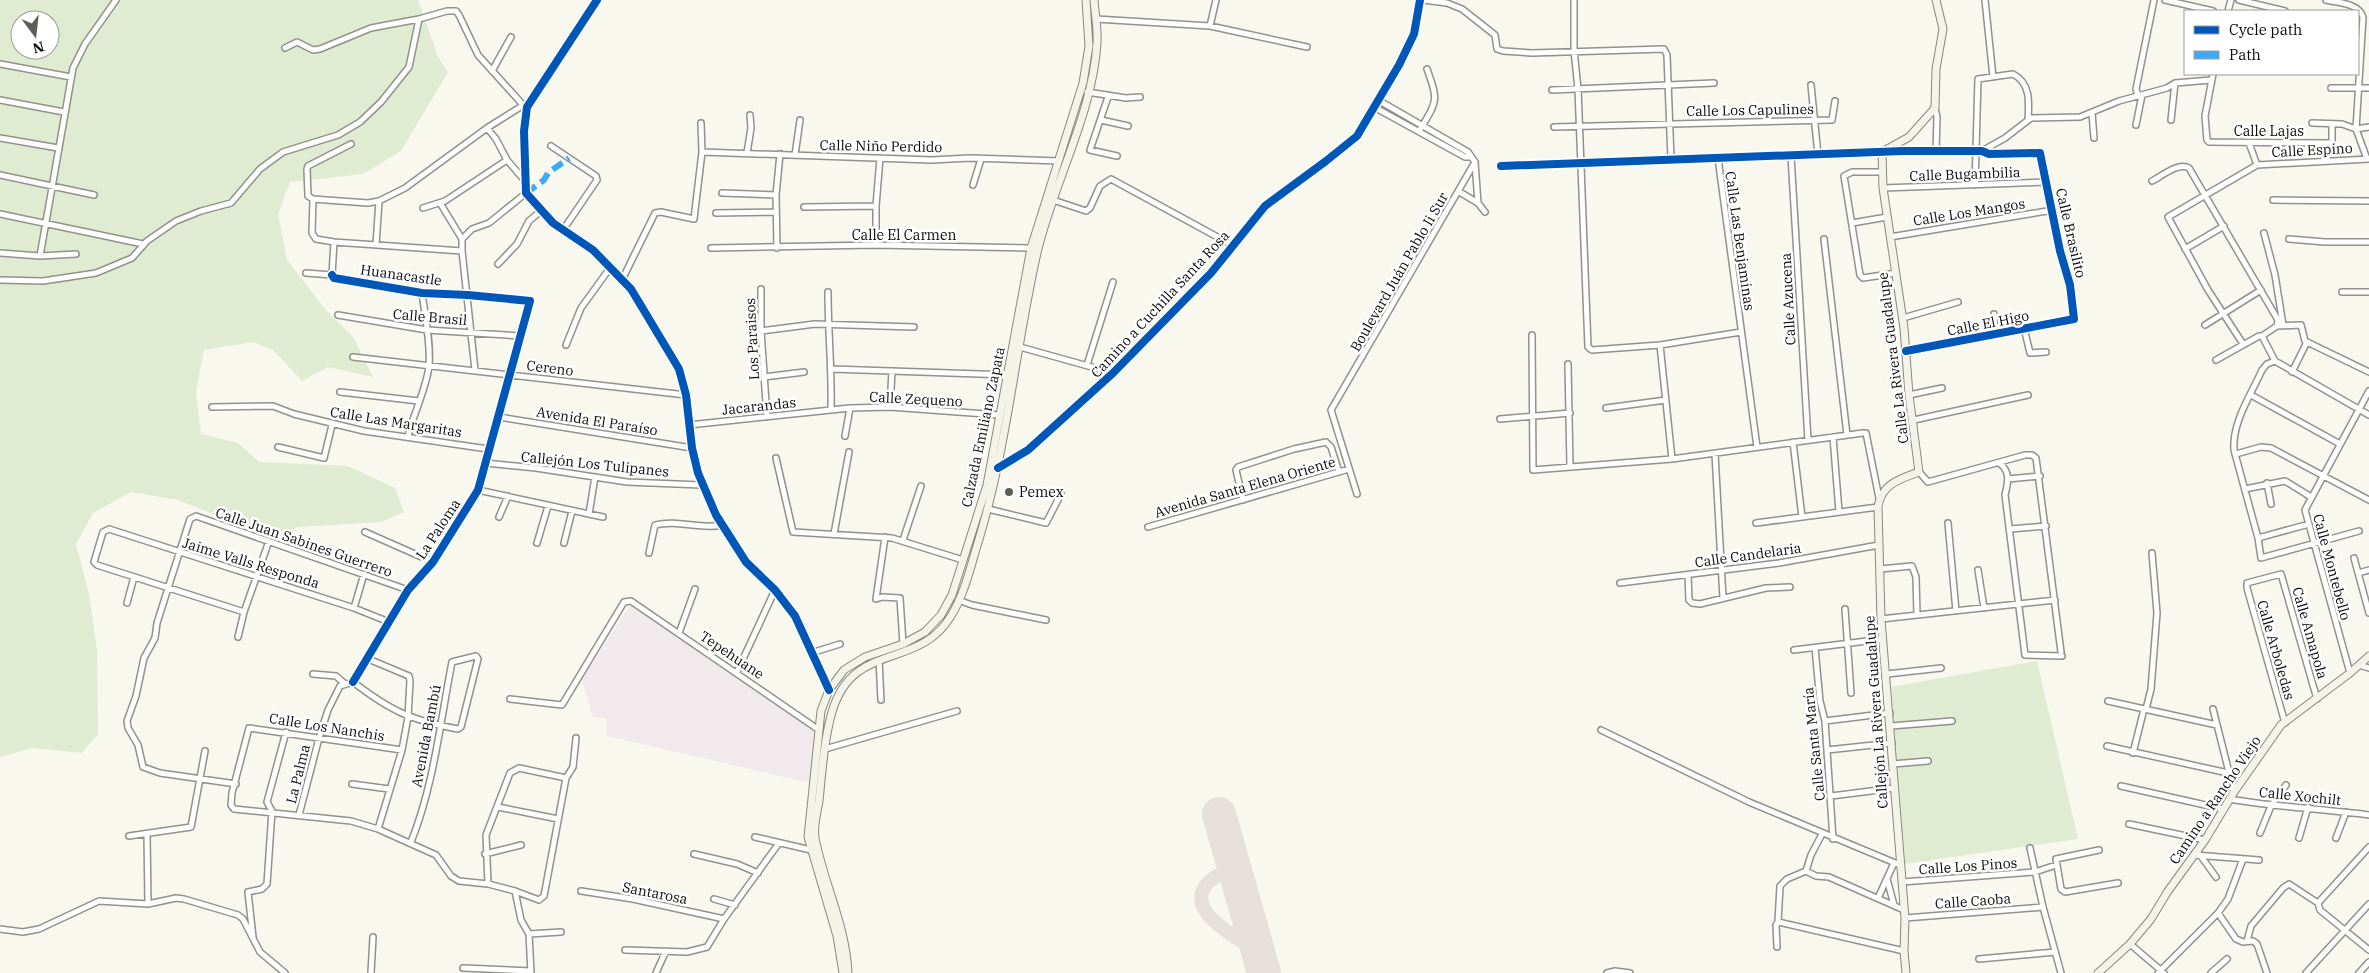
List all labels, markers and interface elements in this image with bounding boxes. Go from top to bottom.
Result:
north arrow [10,10,60,60]
legend [2184,10,2359,75]
text: Cycle path [2229,20,2302,39]
text: N [31,37,46,58]
text: Path [2229,45,2261,64]
street label: Calle Los Capulines [1686,100,1814,120]
street label: Calle Lajas [2234,122,2304,140]
street label: Calle Niño Perdido [820,136,943,156]
street label: Calle Espino [2271,139,2353,161]
street label: Calle Bugambilia [1909,163,2021,185]
street label: Calle Las Benjaminas [1721,170,1759,312]
street label: Calle Brasilito [2052,186,2090,280]
street label: Boulevard Juán Pablo Ii Sur [1346,189,1452,355]
street label: Calle Los Mangos [1912,194,2026,230]
street label: Calle El Carmen [852,226,956,244]
street label: Camino a Cuchilla Santa Rosa [1087,226,1233,381]
street label: Calle Azucena [1777,252,1799,346]
street label: Huanacastle [359,260,443,290]
street label: Calle La Rivera Guadalupe [1874,271,1912,445]
street label: Los Paraisos [741,297,763,381]
street label: Calle Brasil [392,305,468,329]
street label: Calle El Higo [1946,306,2031,340]
street label: Calzada Emiliano Zapata [957,345,1009,509]
street label: Cereno [526,356,575,380]
street label: Calle Zequeno [869,388,963,410]
street label: Jacarandas [721,393,797,419]
street label: Calle Las Margaritas [329,403,463,441]
street label: Avenida El Paraíso [535,403,659,439]
street label: Callejón Los Tulipanes [520,447,670,481]
street label: Avenida Santa Elena Oriente [1152,452,1338,522]
place label: Pemex [1019,483,1064,501]
marker: Pemex [1003,486,1015,498]
street label: La Paloma [412,495,464,563]
street label: Calle Juan Sabines Guerrero [213,503,395,581]
street label: Calle Montebello [2309,512,2355,622]
street label: Jaime Valls Responda [180,534,322,593]
street label: Calle Candelaria [1694,539,1803,571]
street label: Calle Amapola [2288,585,2332,681]
street label: Calle Arboledas [2253,598,2299,702]
street label: Callejón La Rivera Guadalupe [1860,615,1892,809]
street label: Tepehuane [696,627,768,683]
street label: Avenida Bambú [407,683,445,789]
street label: Calle Santa María [1799,686,1829,802]
street label: Calle Los Nanchis [268,709,386,745]
street label: Camino a Rancho Viejo [2165,732,2265,868]
street label: La Palma [282,742,314,806]
street label: Calle Xochilt [2258,783,2342,809]
street label: Calle Los Pinos [1918,854,2018,878]
street label: Santarosa [621,878,689,908]
street label: Calle Caoba [1934,889,2012,913]

